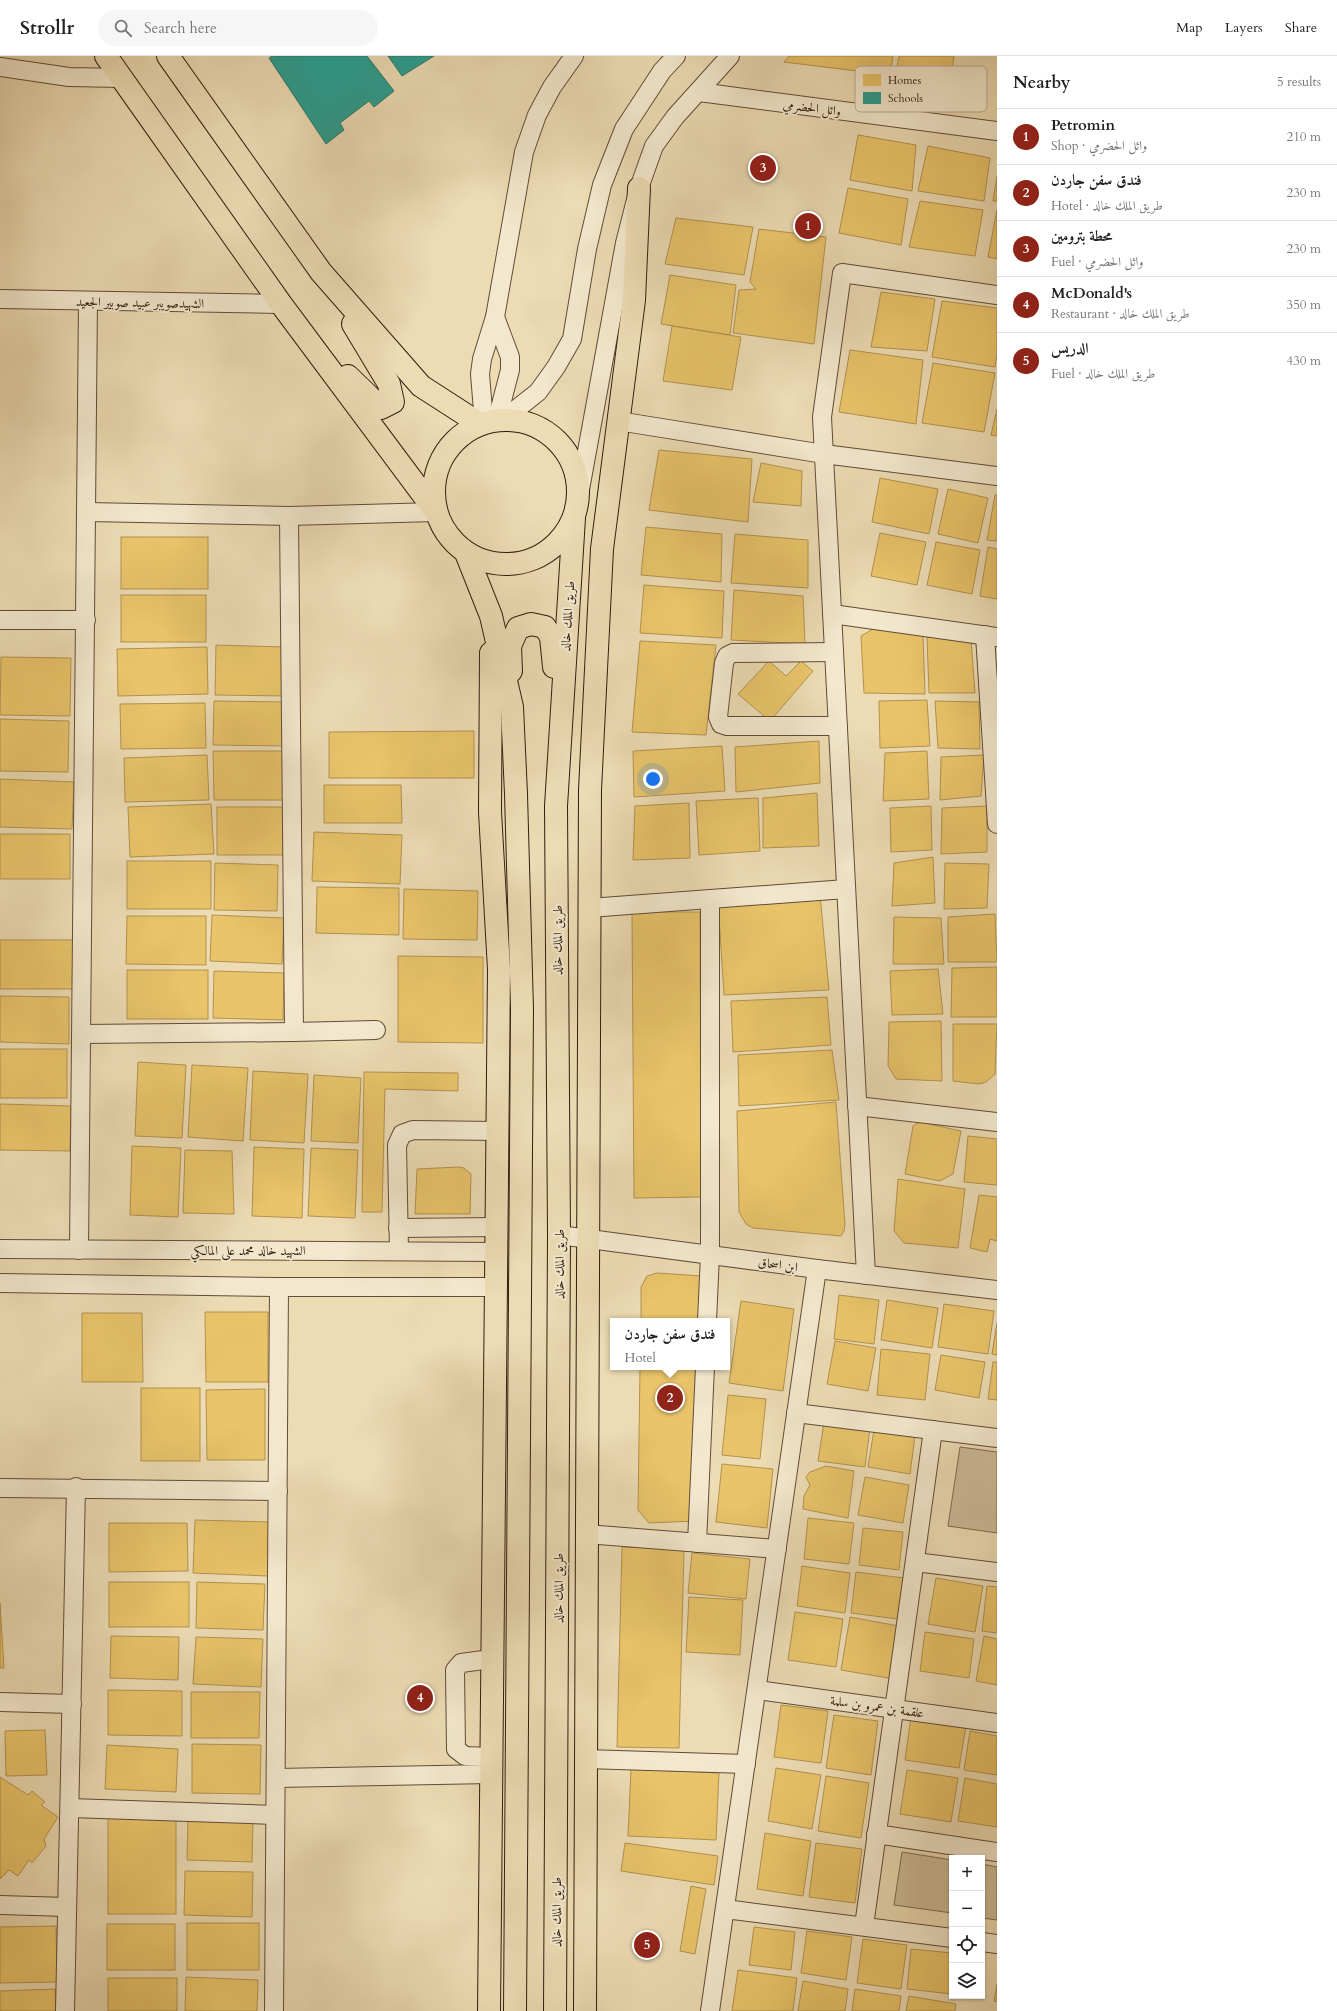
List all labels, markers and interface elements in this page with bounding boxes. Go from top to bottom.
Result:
search box [98,10,378,46]
text: Strollr [20,15,74,41]
icon: search [112,17,134,39]
text: Search here [144,18,217,38]
text: Map [1176,18,1203,37]
text: Layers [1225,18,1263,37]
text: Share [1285,18,1317,37]
legend [855,66,987,112]
text: Nearby [1013,71,1070,94]
text: Homes [888,73,921,88]
text: 5 results [1277,73,1321,91]
text: Schools [888,91,923,106]
street label: وائل الحضرمي [782,96,842,122]
text: Petromin [1051,115,1115,135]
text: 1 [1023,128,1029,146]
text: 210 m [1287,128,1321,146]
text: Shop · وائل الحضرمي [1051,137,1147,155]
pin: 3 [750,153,776,183]
text: فندق سفن جاردن [1051,170,1142,190]
text: 2 [1023,184,1029,202]
text: 230 m [1287,184,1321,202]
text: Hotel · طريق الملك خالد [1051,197,1163,215]
pin: 1 [795,211,821,241]
text: محطة بترومين [1051,226,1112,246]
text: 3 [1023,240,1029,258]
text: 230 m [1287,240,1321,258]
text: Fuel · وائل الحضرمي [1051,253,1143,271]
text: McDonald's [1051,283,1132,303]
street label: الشهيدصويبر عبيد صوبير الجعيد [76,293,205,313]
text: 4 [1023,296,1029,314]
text: 350 m [1287,296,1321,314]
text: Restaurant · طريق الملك خالد [1051,305,1190,323]
text: الدريس [1051,338,1089,358]
text: 5 [1023,352,1029,370]
text: 430 m [1287,352,1321,370]
text: Fuel · طريق الملك خالد [1051,365,1155,383]
street label: طريق الملك خالد [557,580,579,652]
your location [643,769,663,789]
street label: طريق الملك خالد [549,905,567,975]
street label: طريق الملك خالد [551,1229,569,1299]
street label: الشهيد خالد محمد على المالكي [190,1242,306,1263]
street label: ابن اسحاق [757,1253,799,1277]
popup [610,1318,730,1370]
text: فندق سفن جاردن [625,1324,715,1344]
text: Hotel [625,1349,656,1367]
pin: 2 [657,1383,683,1413]
street label: طريق الملك خالد [550,1553,568,1623]
pin: 4 [407,1683,433,1713]
street label: علقمة بن عمرو بن سلمة [829,1692,925,1722]
map controls [949,1855,985,1999]
button: + [949,1855,985,1891]
street label: طريق الملك خالد [548,1877,566,1947]
button: − [949,1891,985,1927]
button: locate [949,1927,985,1963]
pin: 5 [634,1930,660,1960]
button: layers [949,1963,985,1999]

